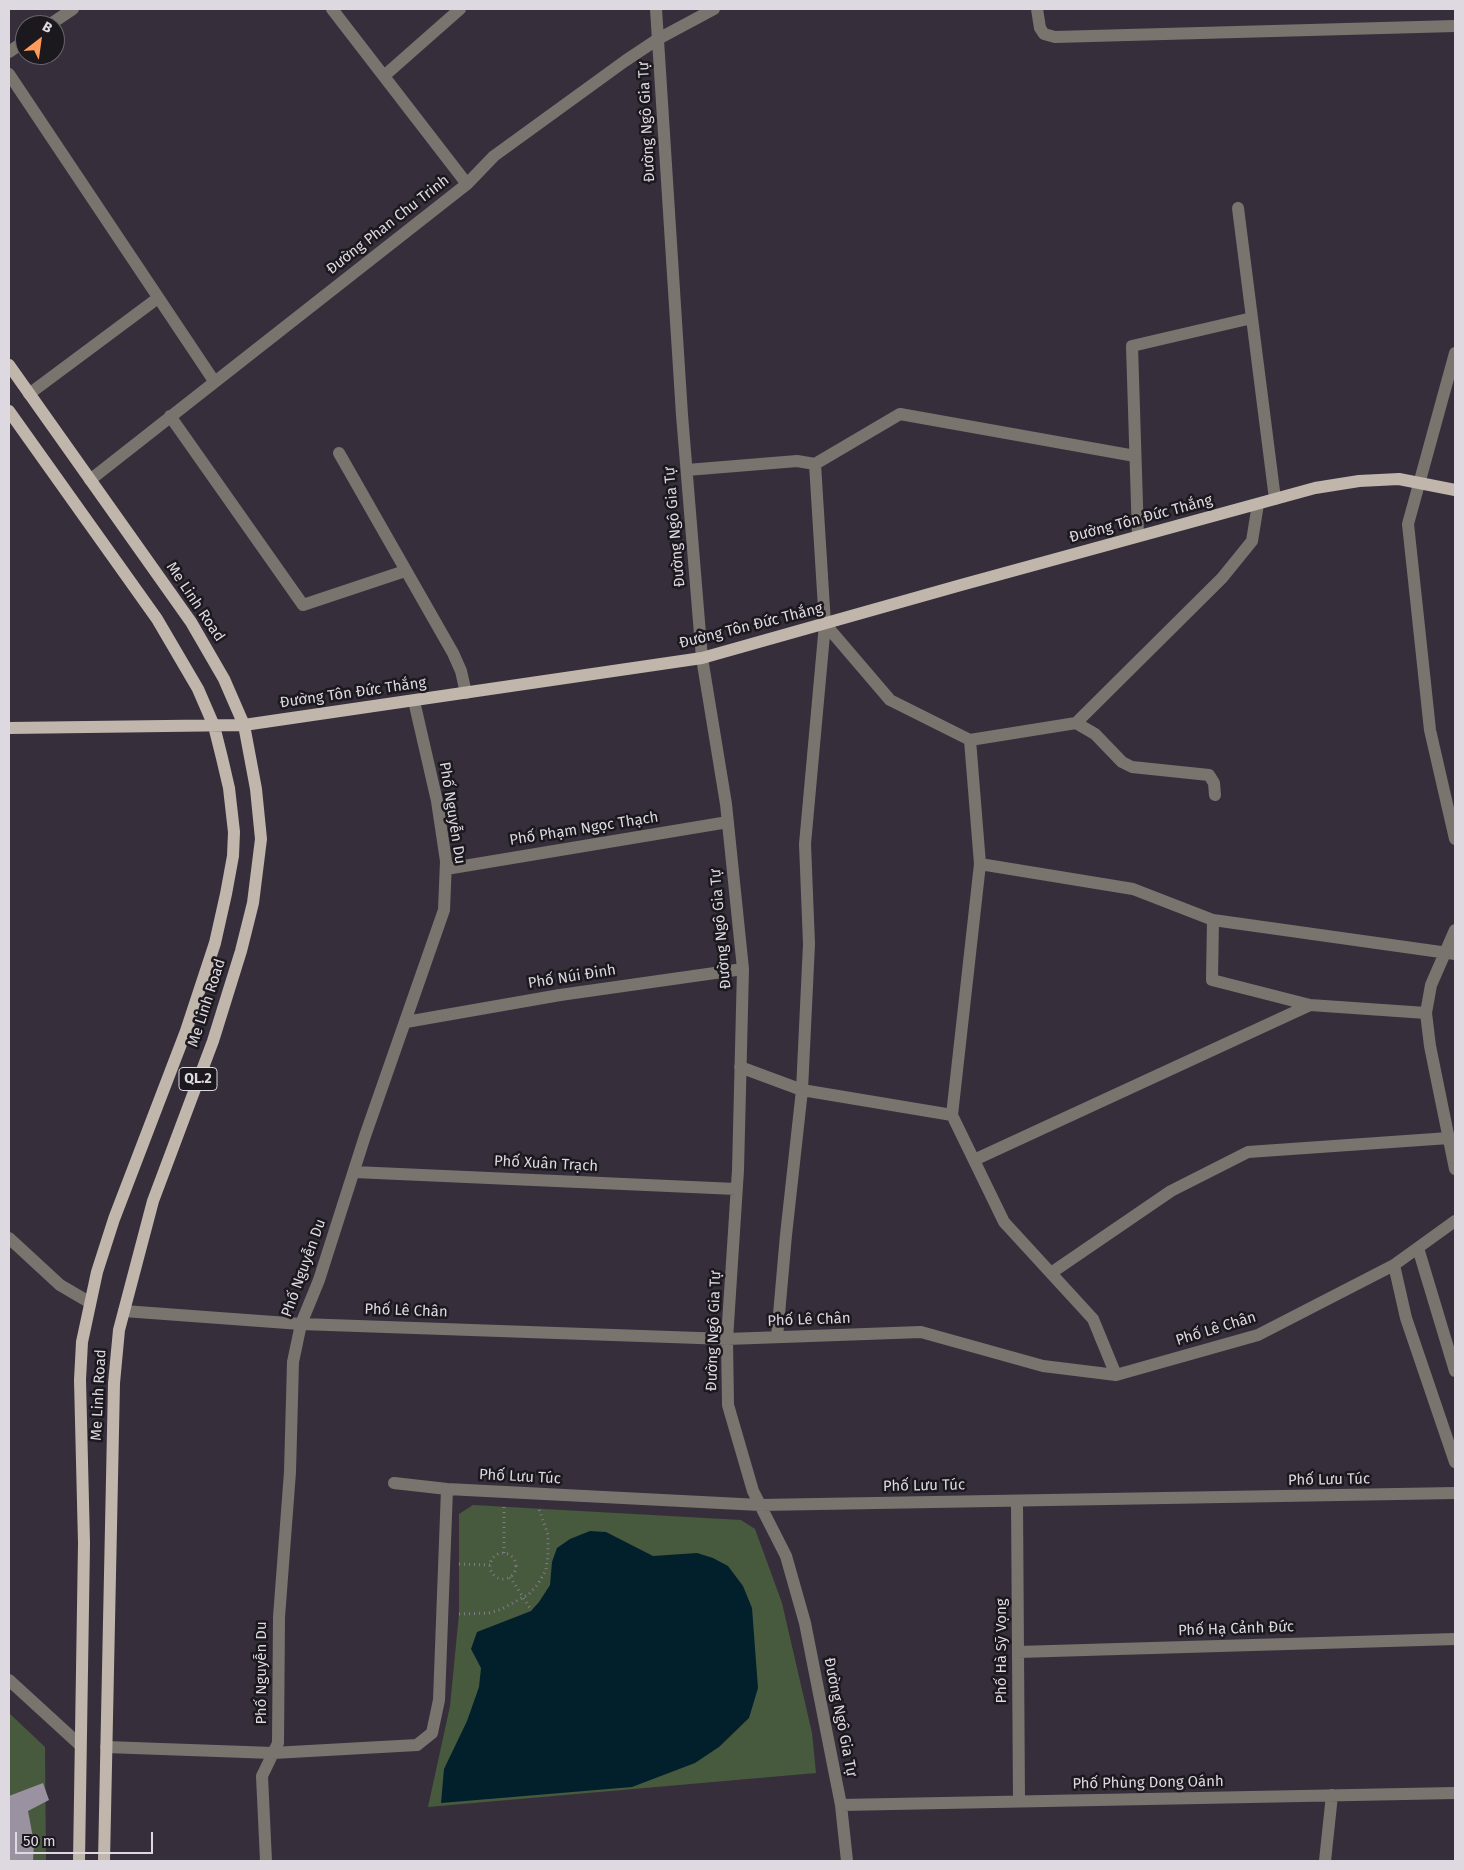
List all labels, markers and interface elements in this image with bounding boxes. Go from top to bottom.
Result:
north arrow [15,15,65,65]
text: B [39,18,55,37]
street label: Đường Ngô Gia Tự [635,61,659,183]
street label: Đường Phan Chu Trinh [323,171,453,279]
street label: Đường Ngô Gia Tự [661,466,689,588]
street label: Đường Tôn Đức Thắng [1067,491,1215,547]
street label: Me Linh Road [162,559,228,645]
street label: Đường Tôn Đức Thắng [677,599,825,653]
street label: Đường Tôn Đức Thắng [279,674,427,712]
street label: Phố Nguyễn Du [435,761,469,865]
street label: Phố Phạm Ngọc Thạch [508,808,660,850]
street label: Đường Ngô Gia Tự [707,868,735,990]
street label: Me Linh Road [184,957,230,1049]
street label: Phố Núi Đinh [527,961,617,993]
road number: QL.2 [179,1068,217,1090]
street label: Phố Xuân Trạch [493,1152,599,1176]
street label: Phố Nguyễn Du [278,1216,330,1320]
street label: Đường Ngô Gia Tự [703,1270,725,1392]
street label: Phố Lê Chân [364,1301,448,1321]
street label: Phố Lê Chân [1174,1308,1258,1350]
street label: Phố Lê Chân [767,1310,851,1330]
street label: Me Linh Road [88,1349,110,1441]
street label: Phố Lưu Túc [479,1466,561,1488]
street label: Phố Lưu Túc [1288,1470,1370,1490]
street label: Phố Lưu Túc [883,1476,965,1496]
street label: Phố Hà Sỹ Vọng [993,1599,1011,1703]
street label: Phố Hạ Cảnh Đức [1178,1618,1294,1640]
street label: Phố Nguyễn Du [253,1621,271,1725]
street label: Đường Ngô Gia Tự [820,1656,860,1778]
street label: Phố Phùng Dong Oánh [1072,1773,1224,1793]
scale bar [18,1822,155,1854]
text: 50 m [23,1832,56,1850]

